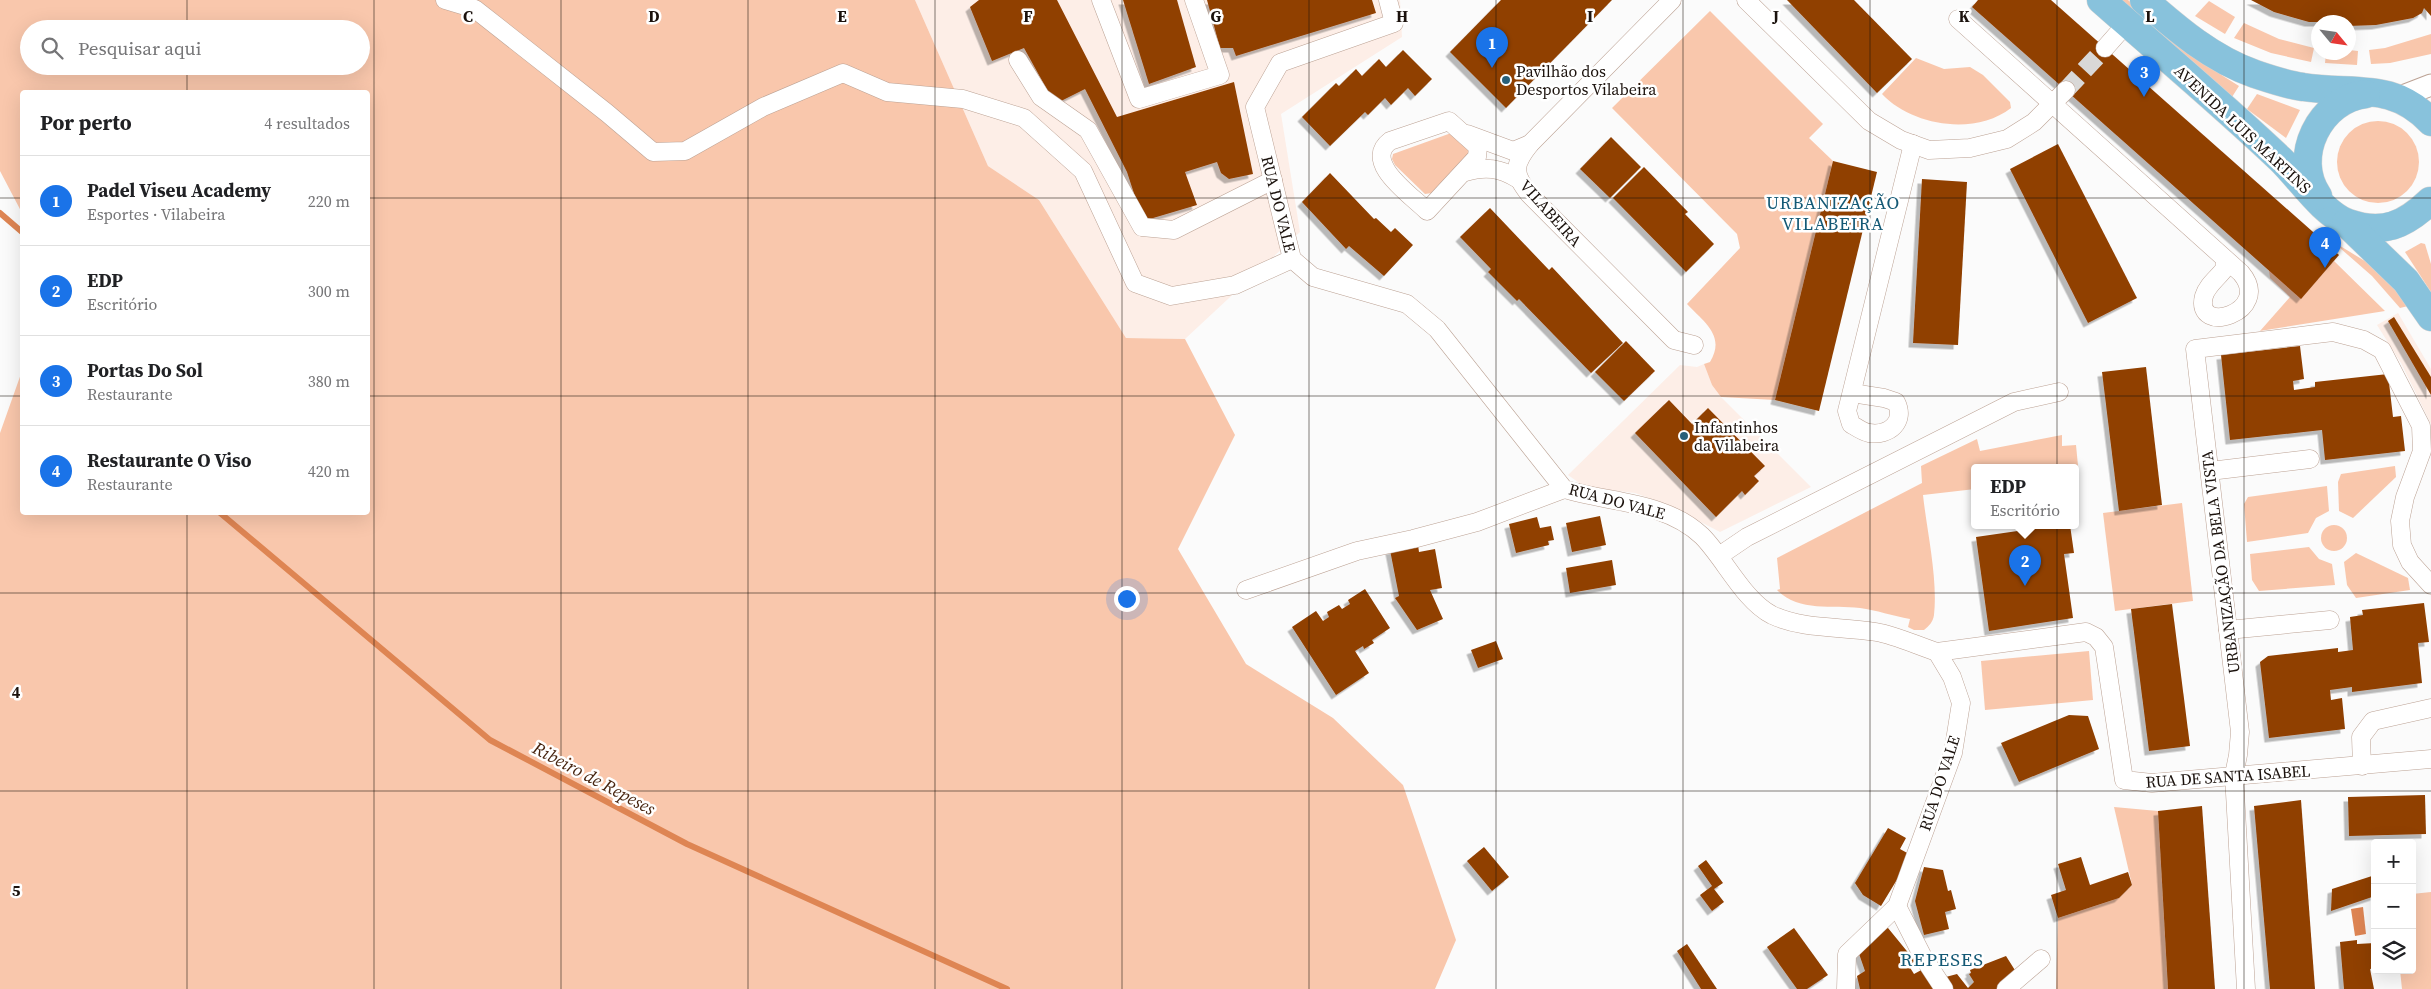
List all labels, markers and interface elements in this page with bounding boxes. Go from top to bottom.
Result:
text: C [463,5,473,27]
text: D [648,5,660,27]
text: E [837,5,847,27]
text: F [1023,5,1033,27]
text: G [1211,5,1222,27]
text: H [1396,5,1408,27]
text: I [1587,5,1593,27]
text: J [1772,5,1779,27]
text: K [1958,5,1970,27]
text: L [2145,5,2155,27]
north arrow [2311,15,2356,60]
search box [20,20,370,75]
pin: 1 [1476,27,1508,68]
icon: search [38,34,66,62]
text: Pesquisar aqui [78,35,201,61]
pin: 3 [2128,56,2160,97]
place label: Pavilhão dos Desportos Vilabeira [1516,60,1657,100]
street label: AVENIDA LUIS MARTINS [2170,60,2316,198]
marker: Pavilhão dos Desportos Vilabeira [1500,74,1512,86]
text: Por perto [40,108,132,137]
text: 4 resultados [264,112,350,134]
street label: RUA DO VALE [1256,153,1302,255]
street label: VILABEIRA [1515,175,1587,252]
text: Padel Viseu Academy [87,177,271,203]
text: 1 [52,190,60,212]
text: 220 m [308,190,350,212]
district label: URBANIZAÇÃO VILABEIRA [1766,190,1900,236]
text: Esportes · Vilabeira [87,203,225,225]
pin: 4 [2309,227,2341,268]
text: EDP [87,267,123,293]
text: 2 [52,280,60,302]
text: 300 m [308,280,350,302]
text: Escritório [87,293,157,315]
text: Portas Do Sol [87,357,203,383]
text: 3 [52,370,60,392]
text: 380 m [308,370,350,392]
text: Restaurante [87,383,173,405]
place label: Infantinhos da Vilabeira [1694,416,1780,456]
marker: Infantinhos da Vilabeira [1678,430,1690,442]
text: Restaurante O Viso [87,447,251,473]
street label: URBANIZAÇÃO DA BELA VISTA [2195,449,2245,675]
text: 4 [52,460,60,482]
text: 420 m [308,460,350,482]
popup [1971,464,2079,529]
text: Restaurante [87,473,173,495]
text: EDP [1990,473,2026,499]
street label: RUA DO VALE [1566,478,1668,525]
text: Escritório [1990,499,2060,521]
pin: 2 [2009,545,2041,586]
your location [1114,586,1140,612]
text: 4 [12,681,21,703]
street label: RUA DO VALE [1913,732,1965,833]
water label: Ribeiro de Repeses [528,735,660,821]
street label: RUA DE SANTA ISABEL [2145,759,2311,793]
map controls [2371,839,2416,974]
button: + [2371,839,2416,884]
text: 5 [12,879,21,901]
button: − [2371,884,2416,929]
button: layers [2371,929,2416,974]
district label: REPESES [1900,946,1984,972]

